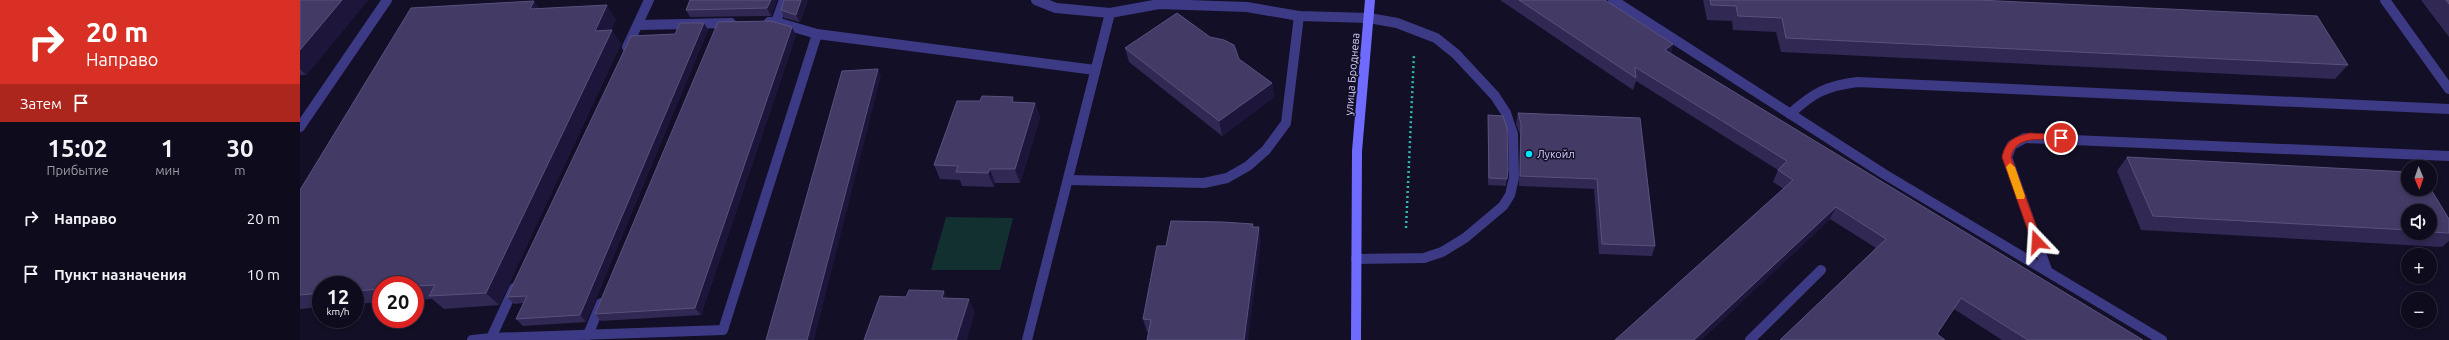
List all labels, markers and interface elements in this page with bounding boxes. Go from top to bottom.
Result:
icon: right [20,16,72,68]
text: 20 m [86,16,148,47]
street label: улица Броднева [1342,32,1362,116]
text: Направо [86,49,158,69]
icon: arrive [70,92,92,114]
text: Затем [20,95,62,112]
pin [2044,121,2078,155]
icon: arrive [2050,127,2072,149]
text: 15:02 [48,135,108,162]
text: 1 [161,135,174,162]
text: 30 [226,135,253,162]
place label: Лукойл [1537,148,1575,160]
marker: Лукойл [1524,149,1534,159]
north arrow [2401,160,2437,196]
map controls [2401,160,2437,328]
text: Прибытие [46,163,109,177]
text: мин [155,163,180,177]
text: m [234,163,246,177]
button: sound [2401,204,2437,240]
icon: right [20,207,42,229]
text: Направо [54,210,117,227]
text: 20 m [247,210,280,227]
position arrow [2016,221,2058,263]
button: + [2401,248,2437,284]
icon: arrive [20,263,42,285]
text: Пункт назначения [54,266,187,283]
text: 10 m [247,266,280,283]
speed limit sign: 20 [372,276,424,328]
text: 12 [327,285,349,308]
button: − [2401,292,2437,328]
text: km/h [326,306,350,317]

